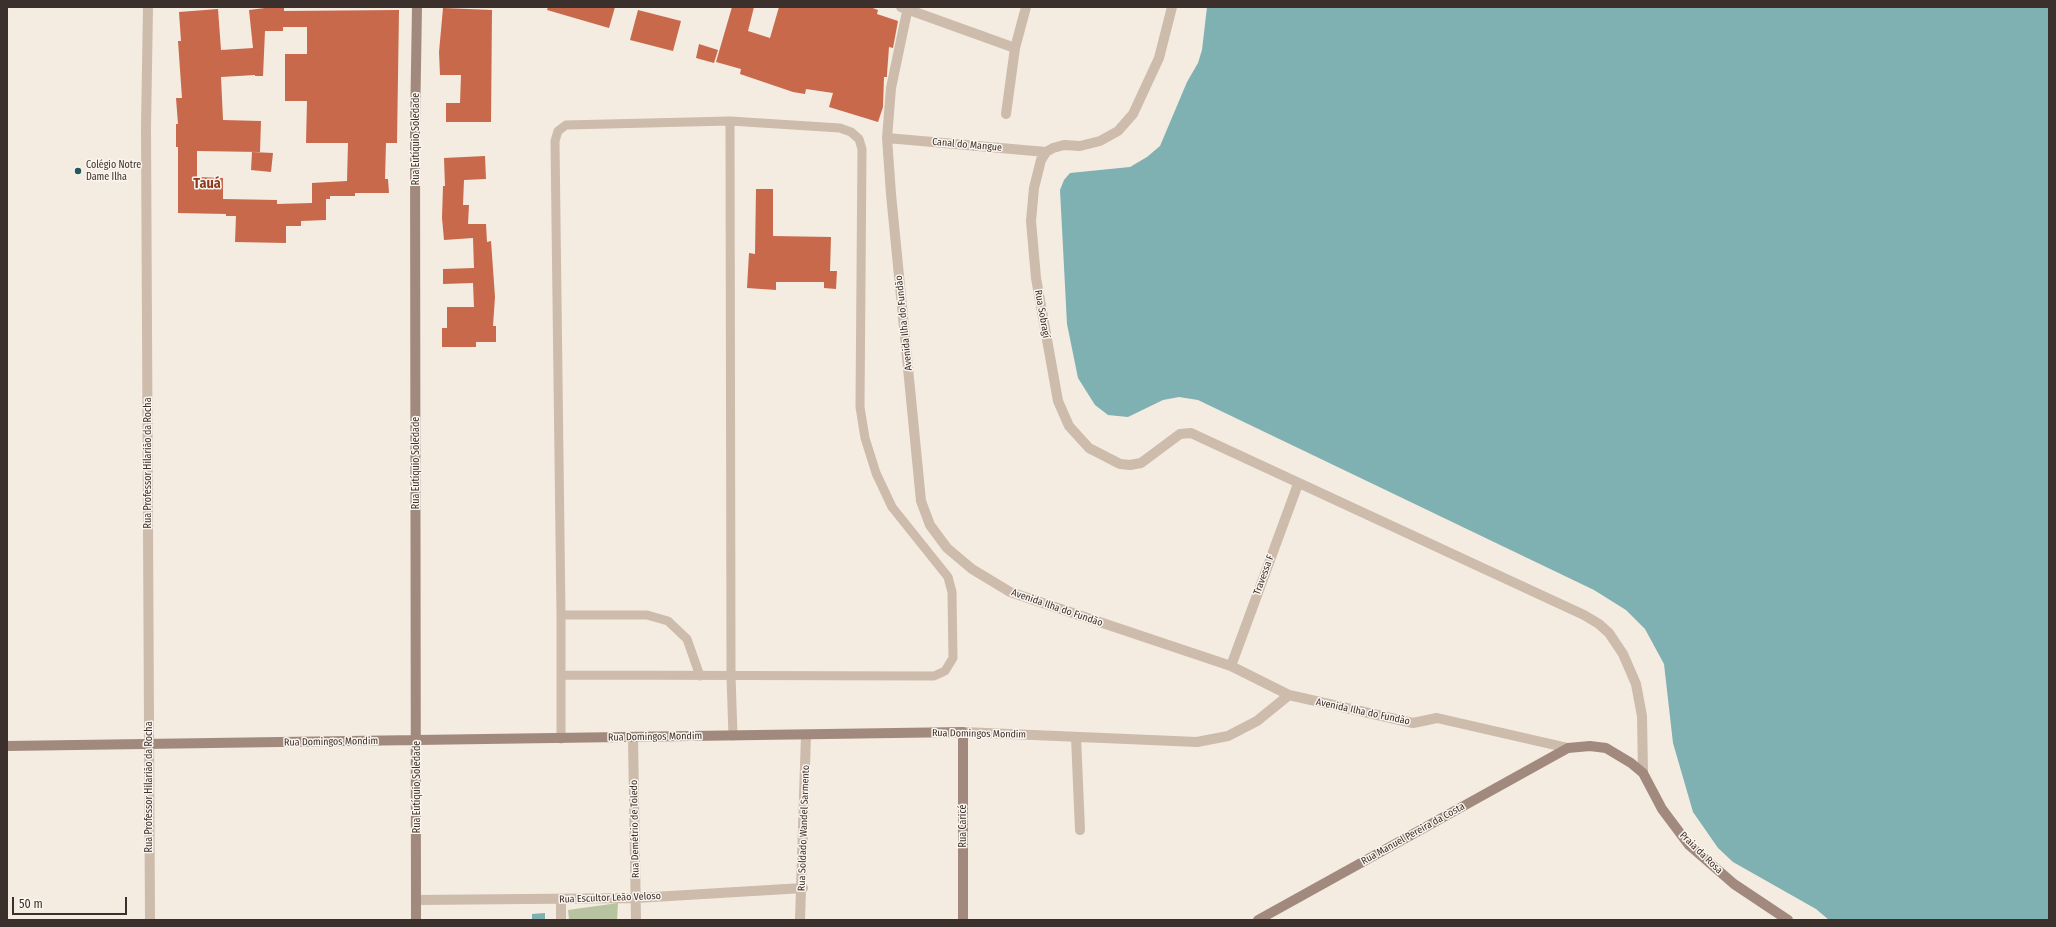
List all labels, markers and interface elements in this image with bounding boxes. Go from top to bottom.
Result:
street label: Rua Eutíquio Soledade [410,93,422,185]
street label: Canal do Mangue [932,136,1002,154]
place label: Colégio Notre Dame Ilha [86,159,141,182]
marker: Colégio Notre Dame Ilha [73,166,83,176]
district label: Tauá [193,176,221,192]
street label: Avenida Ilha do Fundão [893,275,915,371]
street label: Rua Sobragí [1032,289,1052,339]
street label: Rua Professor Hilarião da Rocha [142,397,154,529]
street label: Rua Eutíquio Soledade [410,417,422,509]
street label: Travessa F [1251,553,1277,597]
street label: Avenida Ilha do Fundão [1010,587,1104,629]
street label: Avenida Ilha do Fundão [1315,696,1411,728]
street label: Rua Professor Hilarião da Rocha [143,721,155,853]
street label: Rua Domingos Mondim [932,727,1026,741]
street label: Rua Domingos Mondim [608,730,702,744]
street label: Rua Domingos Mondim [284,735,378,749]
street label: Rua Eutíquio Soledade [411,741,423,833]
street label: Rua Soldado Wandel Sarmento [796,765,812,891]
street label: Rua Demétrio de Toledo [628,780,642,878]
street label: Rua Manuel Pereira da Costa [1359,801,1467,867]
street label: Rua Caricé [957,805,969,847]
street label: Praia da Rosa [1677,830,1725,876]
scale bar [14,889,129,915]
street label: Rua Escultor Leão Veloso [559,890,661,906]
text: 50 m [19,897,43,911]

